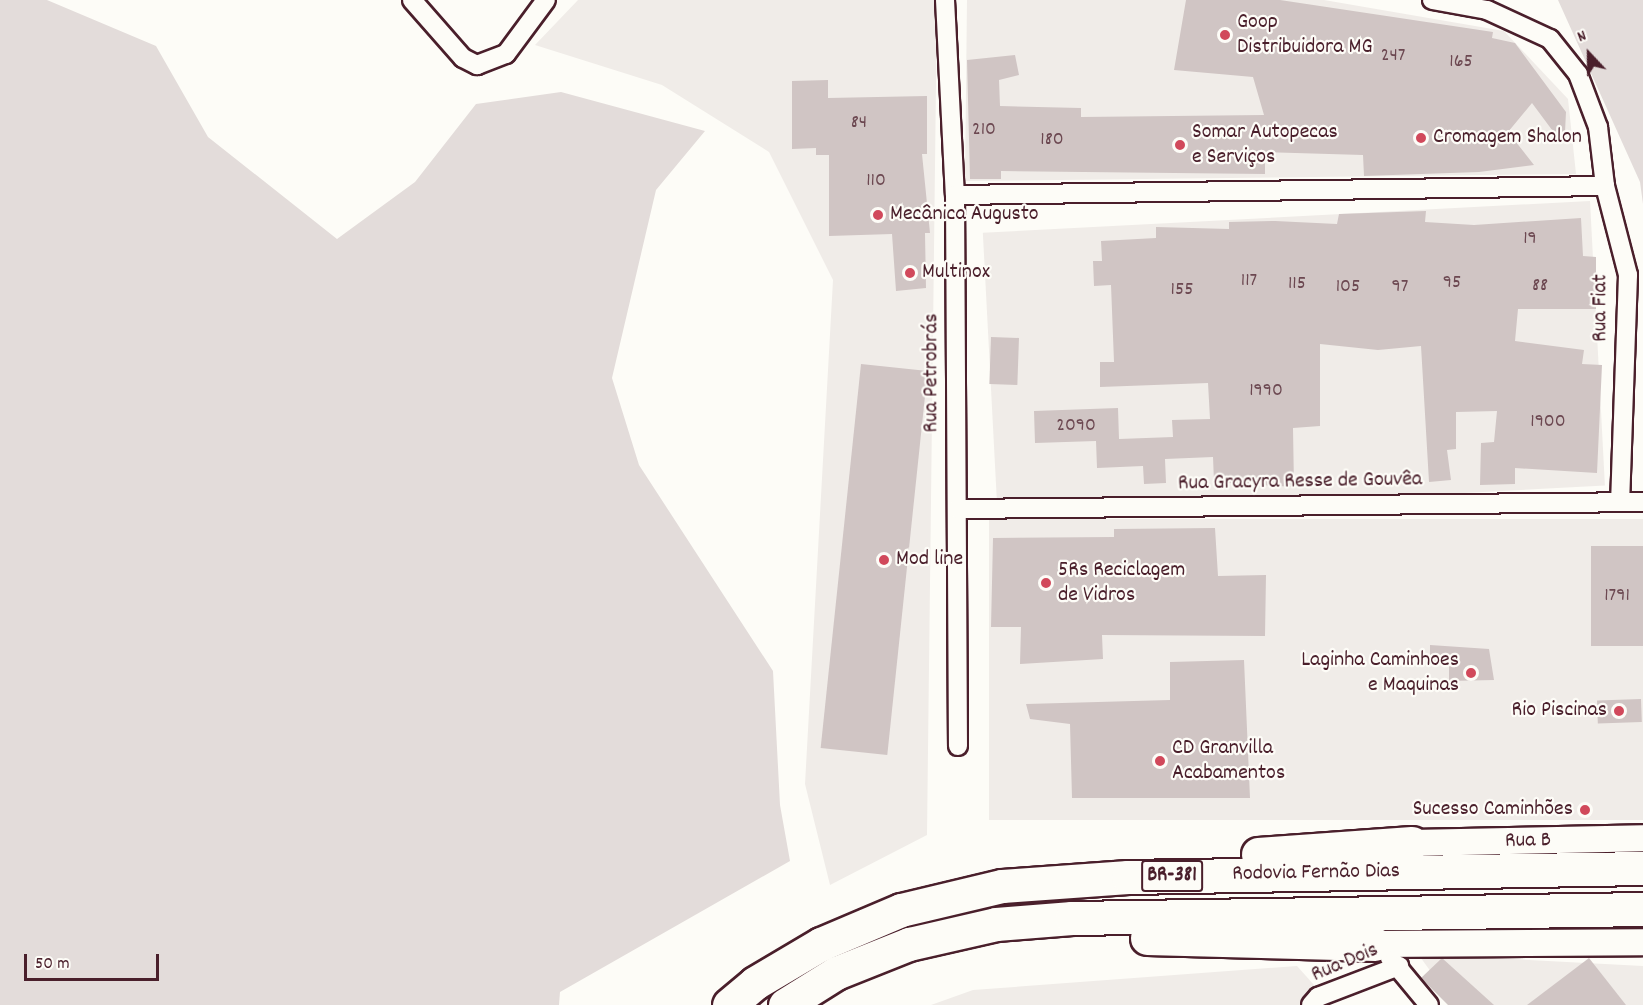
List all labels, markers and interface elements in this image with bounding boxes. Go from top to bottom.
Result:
place label: Goop Distribuidora MG [1237,9,1373,60]
north arrow [1559,24,1619,84]
text: N [1574,25,1590,49]
marker: Goop Distribuidora MG [1218,28,1232,42]
house number: 247 [1381,44,1405,68]
house number: 165 [1449,50,1473,74]
house number: 84 [851,111,867,135]
house number: 210 [972,118,996,142]
place label: Somar Autopecas e Serviços [1192,119,1338,170]
place label: Cromagem Shalon [1433,125,1582,151]
house number: 180 [1040,128,1064,152]
marker: Cromagem Shalon [1414,131,1428,145]
marker: Somar Autopecas e Serviços [1173,138,1187,152]
house number: 110 [866,169,886,193]
place label: Mecânica Augusto [890,202,1039,228]
marker: Mecânica Augusto [871,208,885,222]
house number: 19 [1523,227,1537,251]
place label: Multinox [922,260,990,286]
marker: Multinox [903,266,917,280]
house number: 117 [1241,269,1257,293]
house number: 95 [1443,271,1461,295]
house number: 115 [1288,272,1306,296]
house number: 88 [1532,274,1548,298]
street label: Rua Fiat [1588,274,1614,342]
house number: 105 [1336,275,1360,299]
house number: 97 [1392,275,1408,299]
house number: 155 [1171,278,1193,302]
street label: Rua Petrobrás [919,313,945,433]
house number: 1990 [1249,379,1283,403]
house number: 1900 [1530,410,1566,434]
house number: 2090 [1056,414,1096,438]
street label: Rua Gracyra Resse de Gouvêa [1178,467,1422,497]
place label: Mod line [896,547,963,573]
marker: Mod line [877,553,891,567]
place label: 5Rs Reciclagem de Vidros [1058,557,1185,608]
marker: 5Rs Reciclagem de Vidros [1039,576,1053,590]
house number: 1791 [1604,584,1630,608]
place label: Laginha Caminhoes e Maquinas [1301,647,1459,698]
marker: Laginha Caminhoes e Maquinas [1464,666,1478,680]
place label: Rio Piscinas [1512,698,1607,724]
marker: Rio Piscinas [1612,704,1626,718]
place label: CD Granvilla Acabamentos [1172,735,1285,786]
marker: CD Granvilla Acabamentos [1153,754,1167,768]
place label: Sucesso Caminhões [1413,797,1573,823]
marker: Sucesso Caminhões [1578,803,1592,817]
street label: Rua B [1505,827,1551,855]
road number: BR-381 [1140,858,1204,894]
street label: Rodovia Fernão Dias [1232,858,1400,888]
street label: Rua Dois [1308,937,1382,989]
scale bar [27,942,162,980]
text: 50 m [35,952,70,977]

